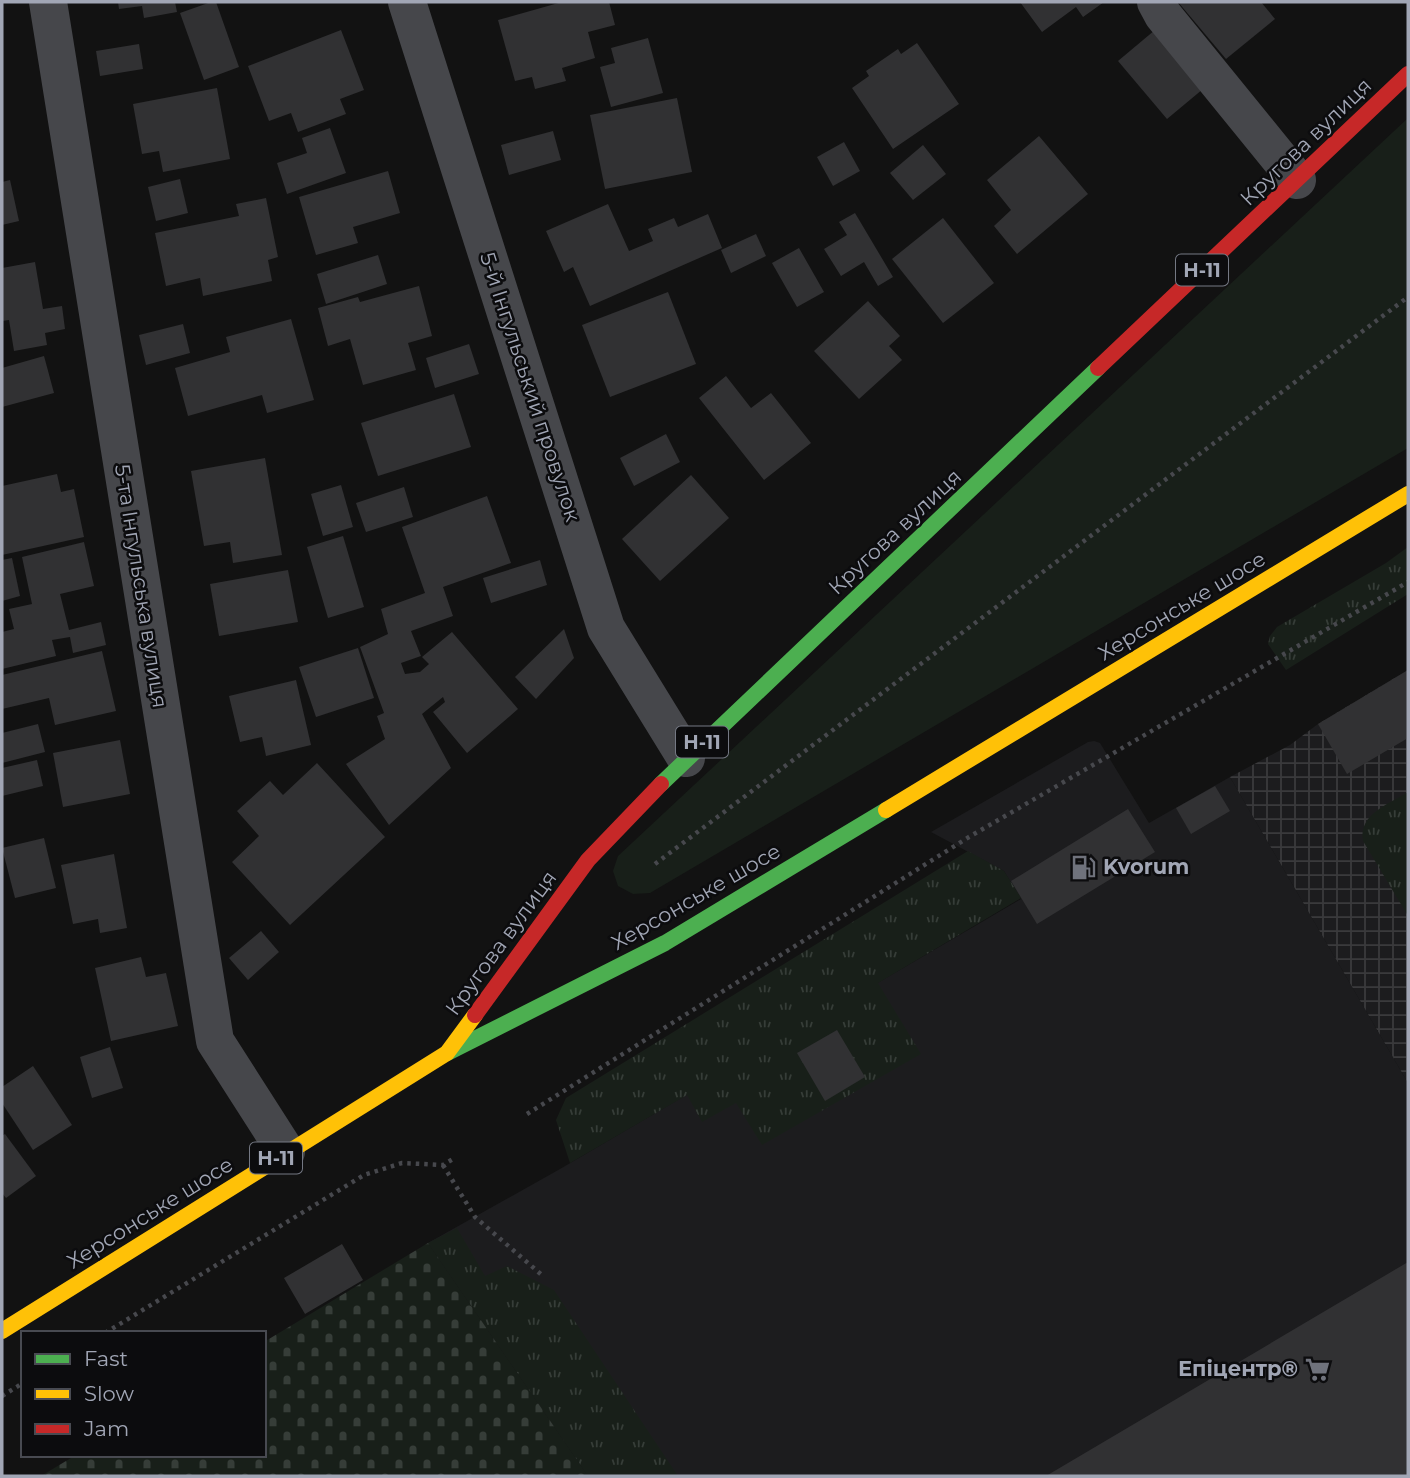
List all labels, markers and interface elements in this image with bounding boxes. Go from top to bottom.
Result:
street label: Кругова вулиця [1235,73,1376,211]
street label: 5-й Інгульський провулок [475,249,586,525]
road number: Н-11 [1176,254,1228,286]
street label: 5-та Інгульська вулиця [110,462,173,710]
street label: Кругова вулиця [823,464,966,600]
street label: Херсонське шосе [1093,546,1270,665]
road number: Н-11 [676,726,728,758]
street label: Херсонське шосе [607,838,785,955]
fuel station icon: Kvorum [1069,853,1097,881]
place label: Kvorum [1103,854,1189,879]
street label: Кругова вулиця [440,866,561,1020]
road number: Н-11 [250,1142,302,1174]
street label: Херсонське шосе [62,1151,237,1274]
legend [21,1331,266,1457]
text: Fast [84,1346,128,1371]
supermarket icon: Епіцентр® [1304,1355,1332,1383]
place label: Епіцентр® [1178,1356,1298,1381]
text: Slow [84,1381,134,1406]
text: Jam [83,1416,129,1441]

